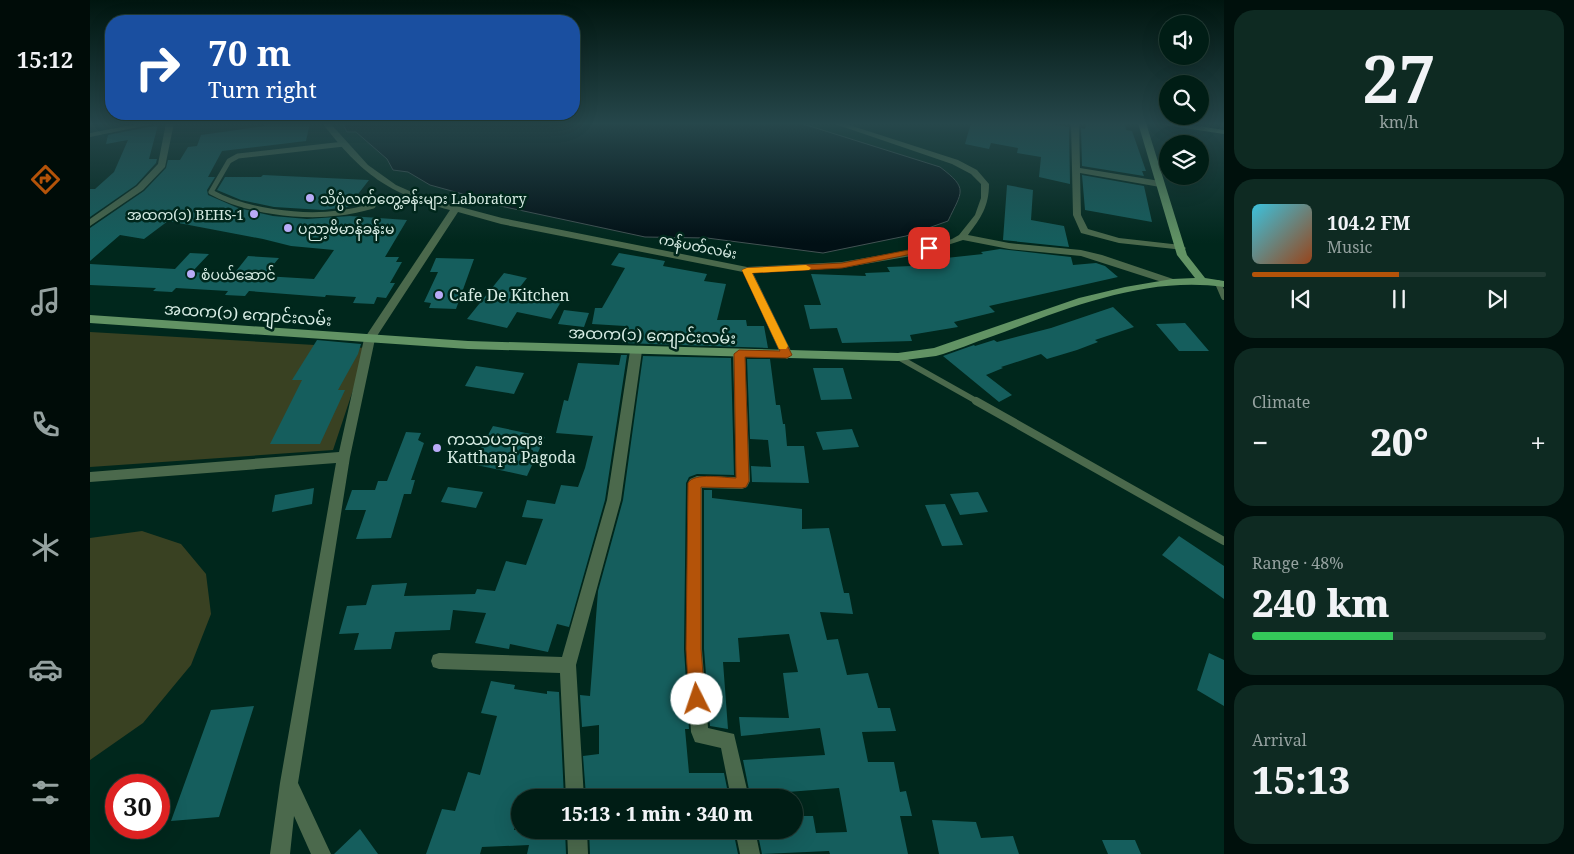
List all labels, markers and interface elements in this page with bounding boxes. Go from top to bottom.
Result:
map controls [1159,15,1209,185]
button: sound [1159,15,1209,65]
text: 70 m [208,29,291,76]
text: 27 [1362,34,1436,122]
icon: right [125,35,190,100]
text: 15:12 [17,44,73,74]
text: Turn right [208,74,317,104]
button: search [1159,75,1209,125]
text: km/h [1379,111,1419,133]
button: layers [1159,135,1209,185]
icon: directions [28,162,63,197]
place label: သိပ္ပံလက်တွေ့ခန်းများ Laboratory [320,189,526,211]
marker: သိပ္ပံလက်တွေ့ခန်းများ Laboratory [304,192,316,204]
place label: အထက(၁) BEHS-1 [127,205,244,224]
marker: အထက(၁) BEHS-1 [248,208,260,220]
text: 104.2 FM [1327,210,1410,236]
place label: ပညာ့ဗိမာန်ခန်းမ [298,219,394,241]
marker: ပညာ့ဗိမာန်ခန်းမ [282,222,294,234]
pin [908,227,950,269]
street label: ကန်ပတ်လမ်း [657,229,739,266]
icon: arrive [915,234,943,262]
text: Music [1327,236,1372,258]
place label: စံပယ်ဆောင် [201,265,276,284]
marker: စံပယ်ဆောင် [185,268,197,280]
icon: music [28,284,63,319]
place label: Cafe De Kitchen [449,284,570,306]
icon: previous [1287,285,1315,313]
icon: pause [1385,285,1413,313]
icon: next [1483,285,1511,313]
marker: Cafe De Kitchen [433,289,445,301]
street label: အထက(၁) ကျောင်းလမ်း [163,297,332,334]
street label: အထက(၁) ကျောင်းလမ်း [568,321,736,352]
text: Climate [1252,391,1310,413]
icon: phone [28,407,63,442]
text: 20° [1370,415,1428,467]
text: − [1252,423,1268,461]
text: + [1530,423,1546,461]
place label: ကဿပဘုရား Katthapa Pagoda [447,428,576,468]
marker: ကဿပဘုရား Katthapa Pagoda [431,442,443,454]
icon: climate [28,530,63,565]
text: Range · 48% [1252,552,1344,574]
text: 240 km [1252,576,1390,628]
icon: car [28,652,63,687]
position arrow [670,672,722,724]
text: Arrival [1252,729,1307,751]
text: 15:13 [1252,753,1350,805]
speed limit sign: 30 [105,774,170,839]
icon: filters [28,775,63,810]
text: 15:13 · 1 min · 340 m [561,801,753,827]

